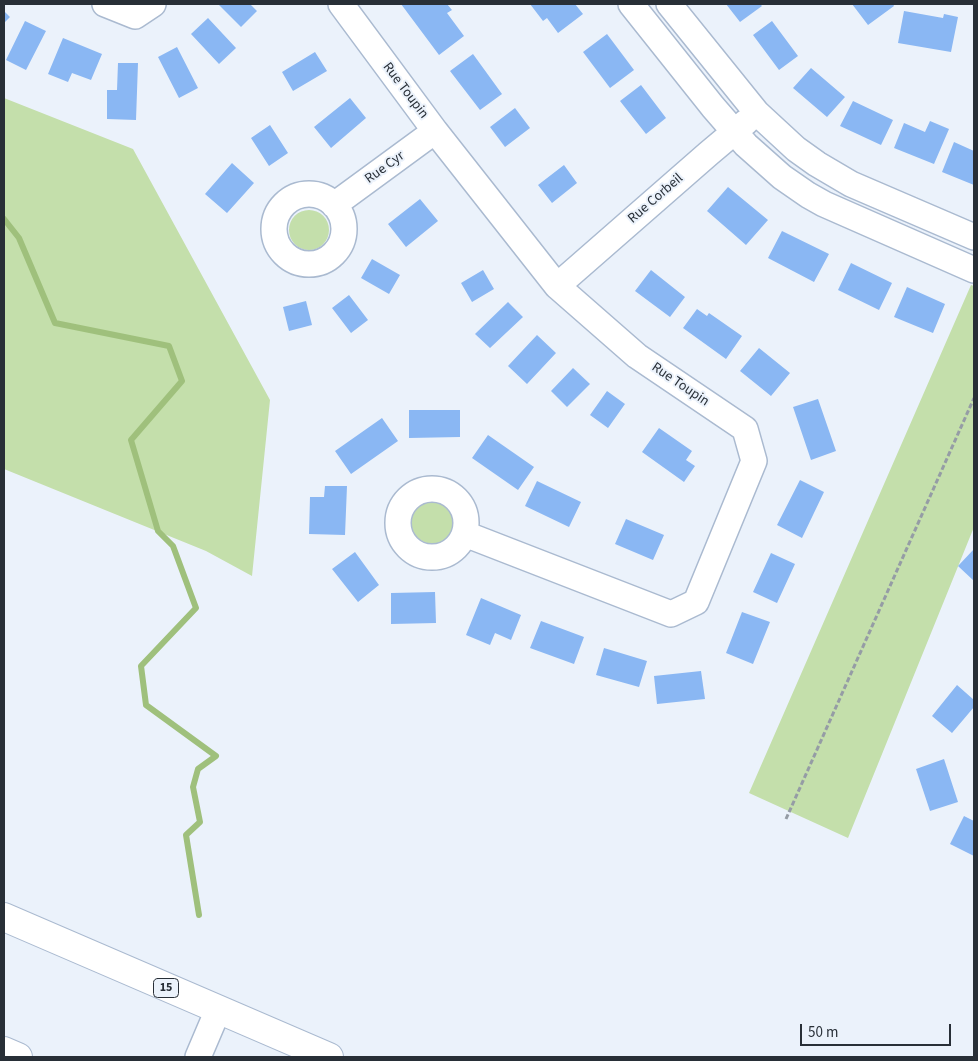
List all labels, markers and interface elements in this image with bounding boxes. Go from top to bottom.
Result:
street label: Rue Toupin [378,60,432,122]
street label: Rue Cyr [362,148,408,188]
street label: Rue Corbeil [625,171,687,227]
street label: Rue Toupin [648,360,712,410]
road number: 15 [154,978,178,998]
scale bar [803,1014,954,1046]
text: 50 m [808,1022,838,1043]

